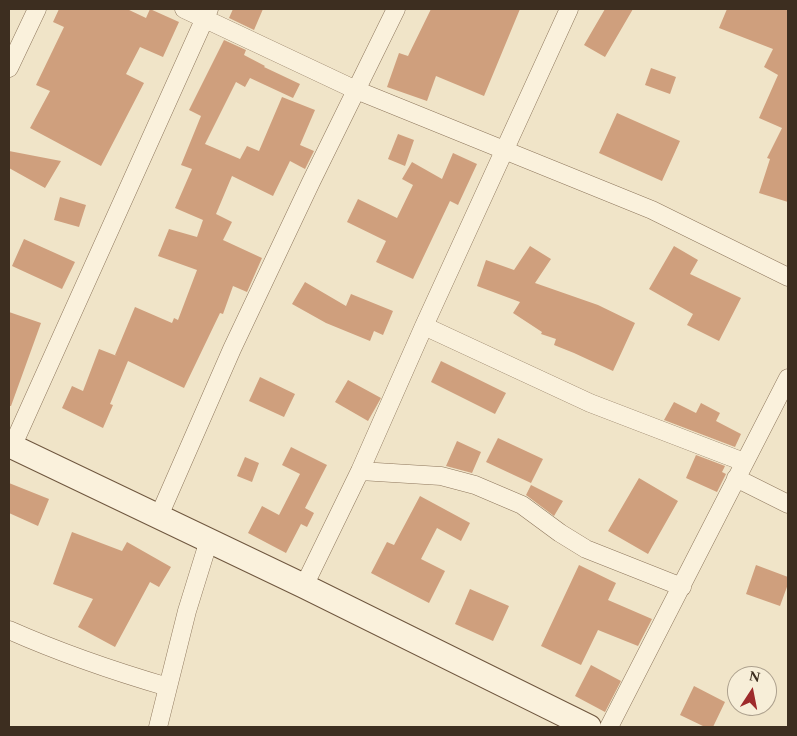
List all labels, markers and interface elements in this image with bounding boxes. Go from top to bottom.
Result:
text: N [747,665,762,688]
north arrow [727,666,777,716]

